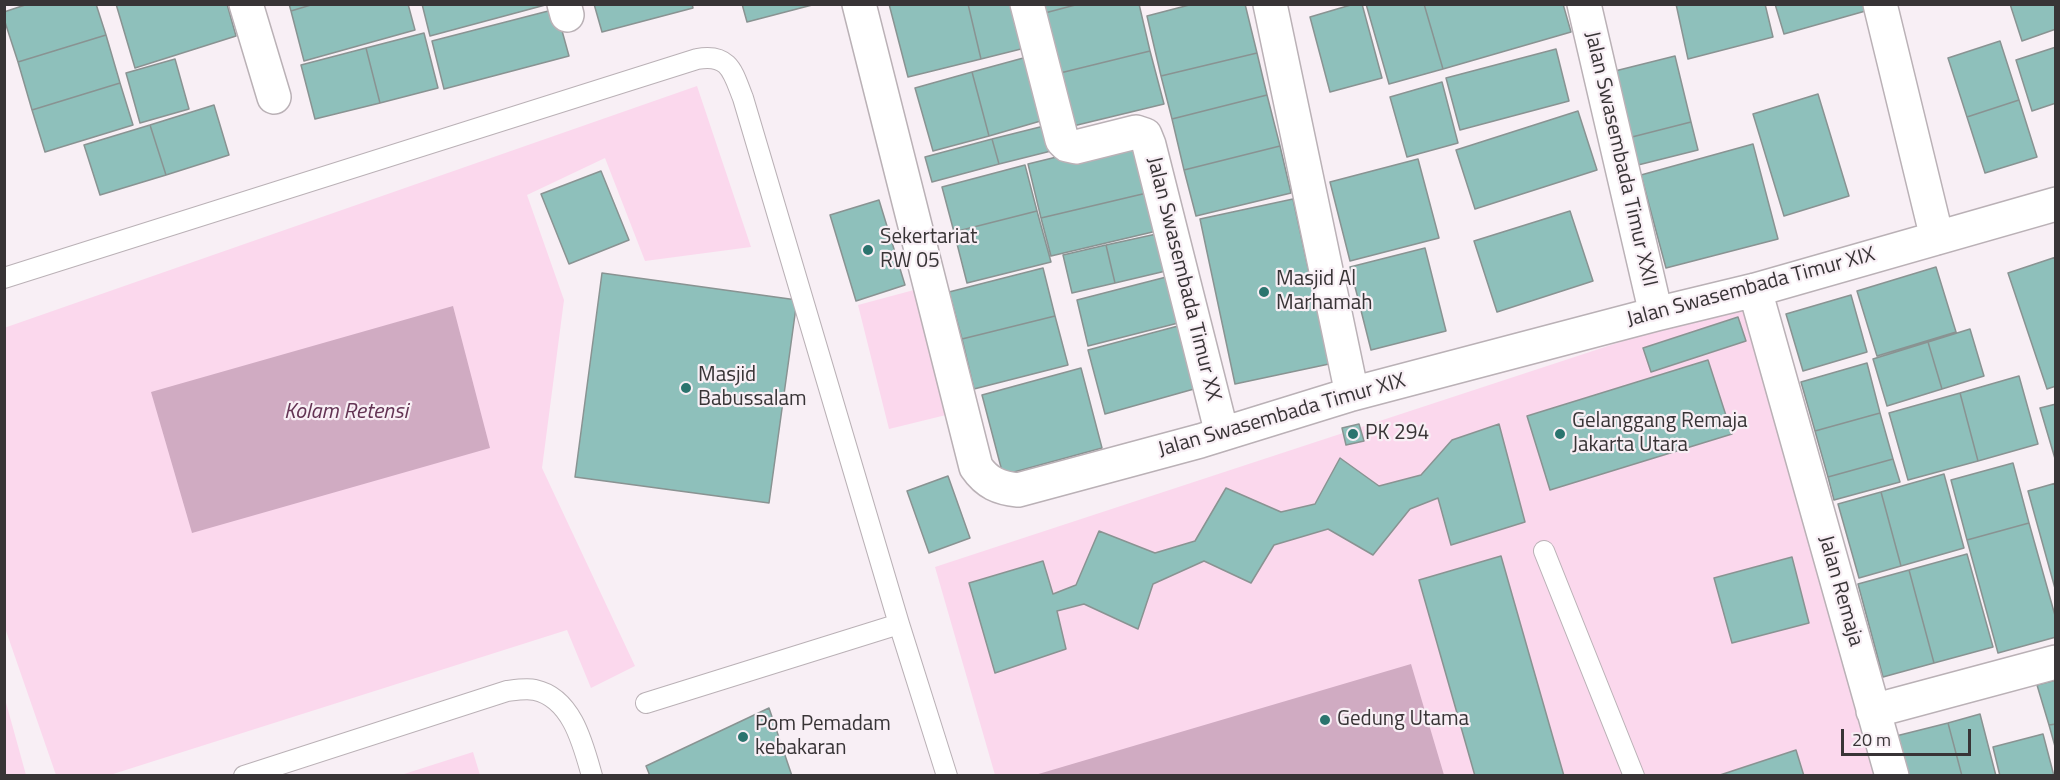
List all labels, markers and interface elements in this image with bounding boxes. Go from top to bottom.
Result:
street label: Jalan Swasembada Timur XXII [1578,29,1662,289]
street label: Jalan Swasembada Timur XX [1140,154,1226,404]
place label: Sekertariat RW 05 [880,225,977,275]
marker: Sekertariat RW 05 [861,243,875,257]
street label: Jalan Swasembada Timur XIX [1624,243,1878,333]
place label: Masjid Al Marhamah [1276,267,1373,317]
marker: Masjid Al Marhamah [1257,285,1271,299]
place label: Masjid Babussalam [698,363,807,413]
street label: Jalan Swasembada Timur XIX [1155,369,1409,463]
marker: Masjid Babussalam [679,381,693,395]
water label: Kolam Retensi [284,400,408,426]
place label: Gelanggang Remaja Jakarta Utara [1572,409,1748,459]
place label: PK 294 [1365,421,1429,447]
marker: PK 294 [1346,427,1360,441]
marker: Gelanggang Remaja Jakarta Utara [1553,427,1567,441]
street label: Jalan Remaja [1812,533,1868,649]
place label: Gedung Utama [1337,707,1469,733]
place label: Pom Pemadam kebakaran [755,712,891,762]
marker: Gedung Utama [1318,713,1332,727]
scale bar [1844,717,1974,755]
text: 20 m [1852,726,1891,753]
marker: Pom Pemadam kebakaran [736,730,750,744]

